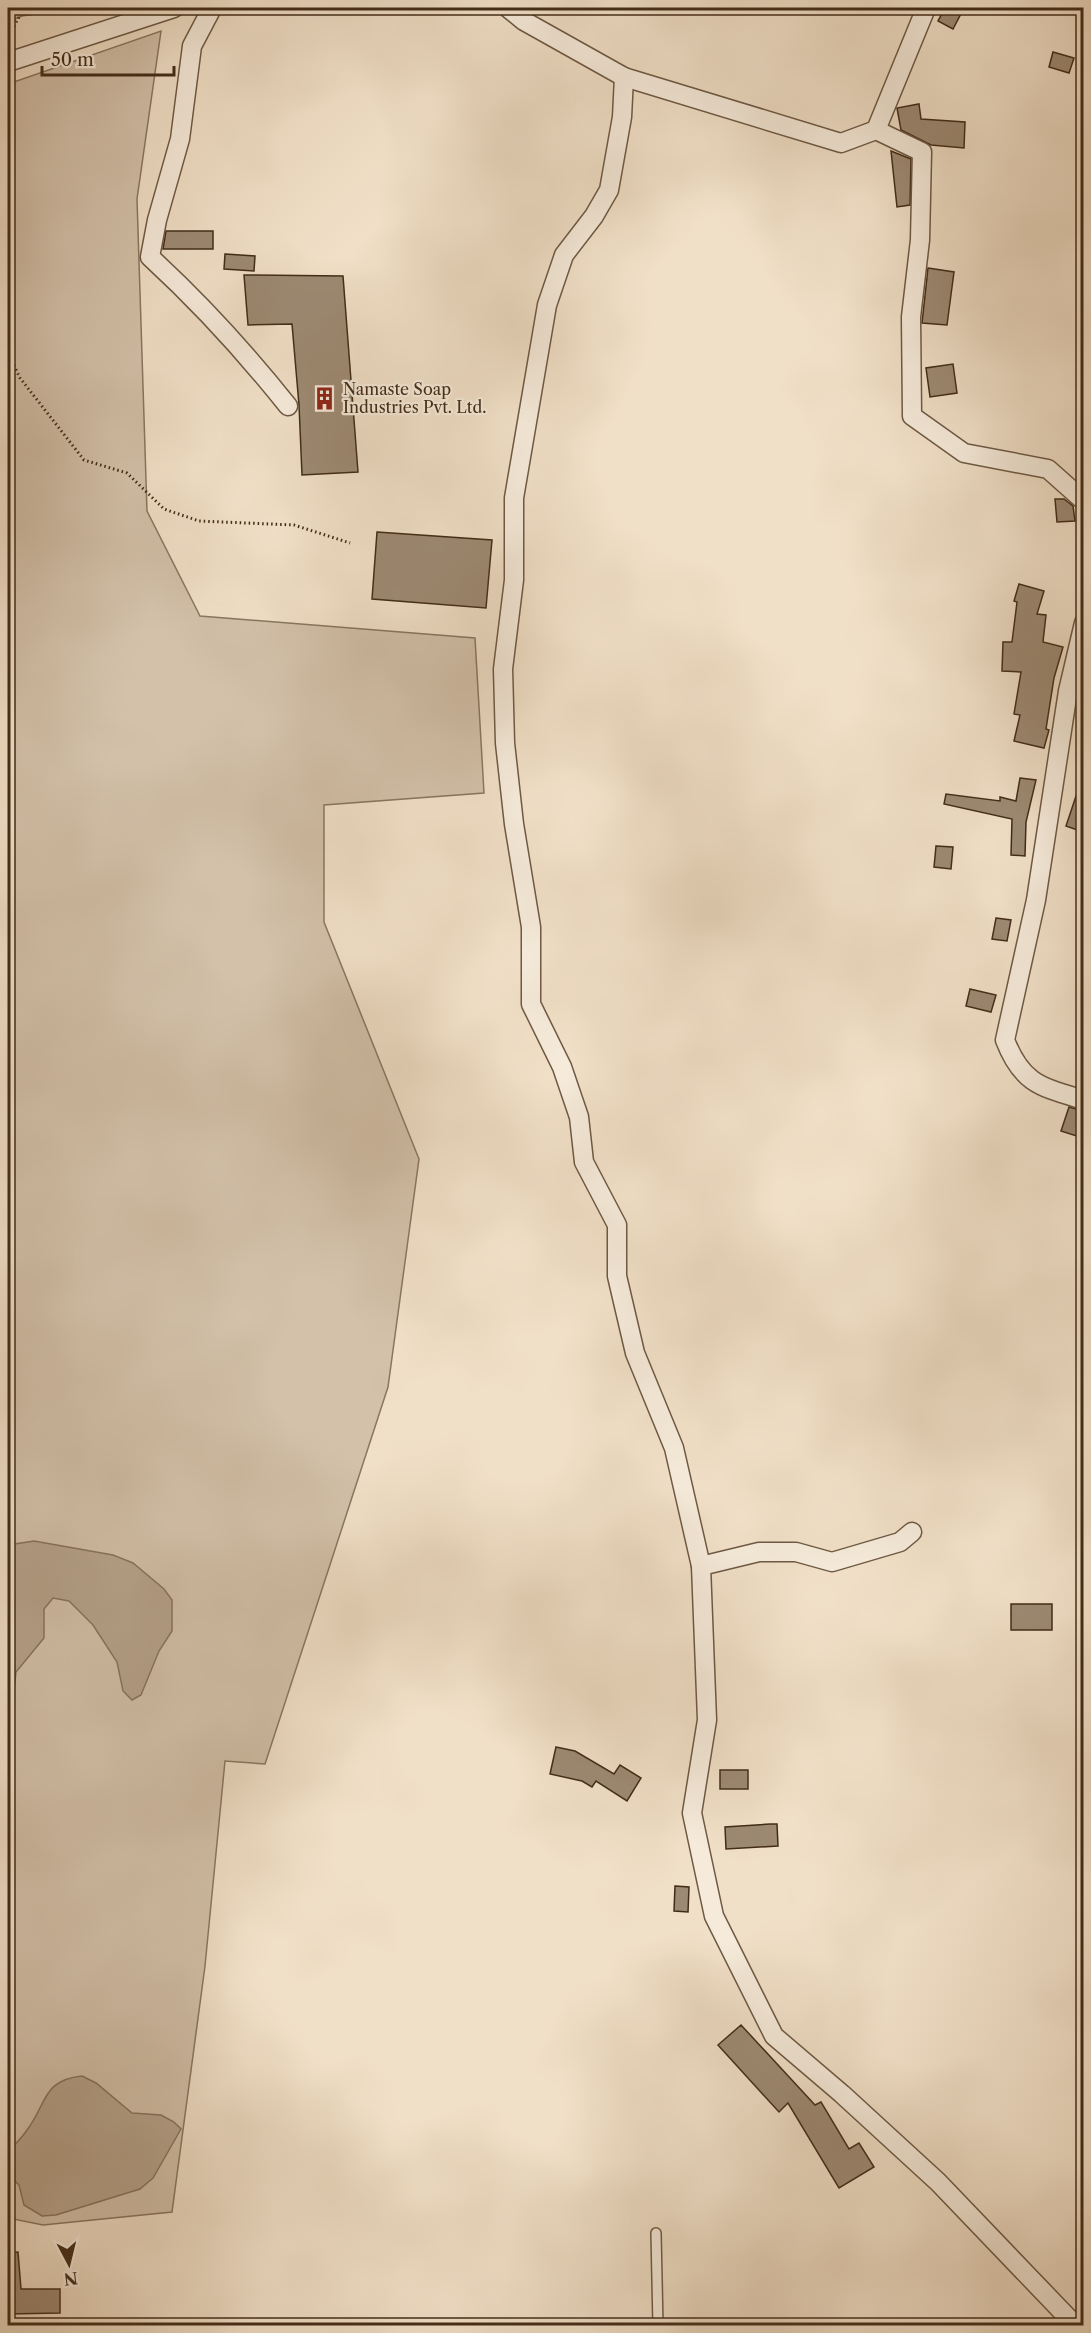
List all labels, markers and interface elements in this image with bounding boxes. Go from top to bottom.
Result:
scale bar [42,39,174,77]
text: 50 m [51,49,94,71]
place label: Namaste Soap Industries Pvt. Ltd. [343,379,486,417]
building icon: Namaste Soap Industries Pvt. Ltd. [312,385,338,411]
north arrow [39,2234,99,2294]
text: N [63,2268,79,2290]

